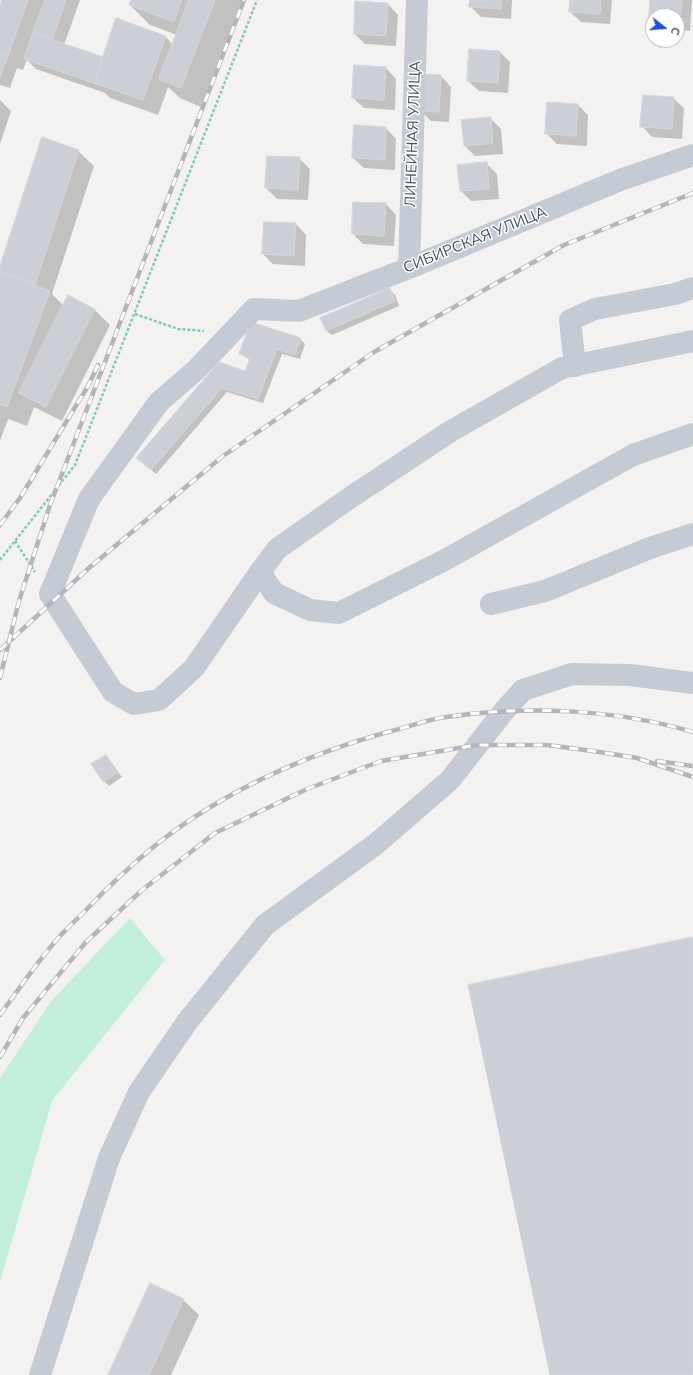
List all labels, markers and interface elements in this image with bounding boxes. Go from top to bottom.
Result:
north arrow [645,8,685,48]
text: С [668,26,683,37]
street label: ЛИНЕЙНАЯ УЛИЦА [401,60,425,208]
street label: СИБИРСКАЯ УЛИЦА [401,203,549,277]

